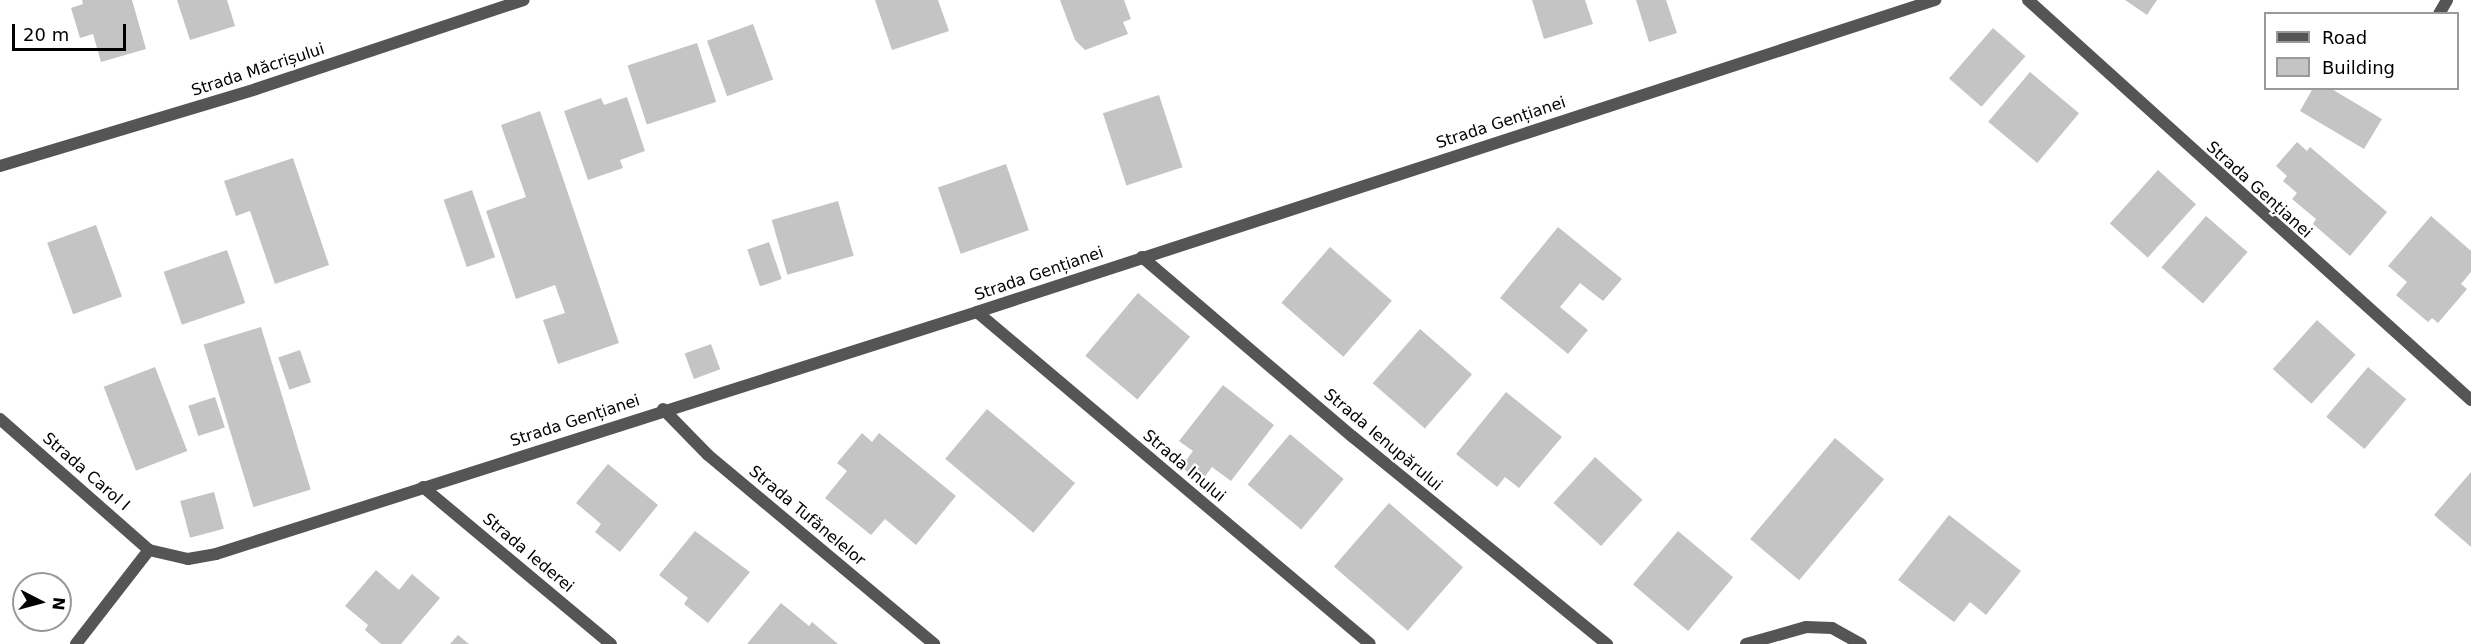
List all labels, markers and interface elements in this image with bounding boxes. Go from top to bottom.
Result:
scale bar [15,12,129,50]
legend [2264,12,2459,90]
text: 20 m [23,24,69,45]
text: Road [2322,27,2367,48]
street label: Strada Măcrișului [189,39,327,101]
text: Building [2322,57,2395,78]
street label: Strada Gențianei [1434,93,1568,153]
street label: Strada Gențianei [2202,138,2316,242]
street label: Strada Gențianei [972,243,1106,305]
street label: Strada Ienupărului [1320,385,1446,495]
street label: Strada Gențianei [508,391,642,451]
street label: Strada Inului [1139,426,1229,506]
street label: Strada Carol I [39,429,133,515]
street label: Strada Tufănelelor [745,462,869,570]
street label: Strada Iederei [479,509,577,597]
north arrow [12,572,72,632]
text: N [48,596,69,611]

